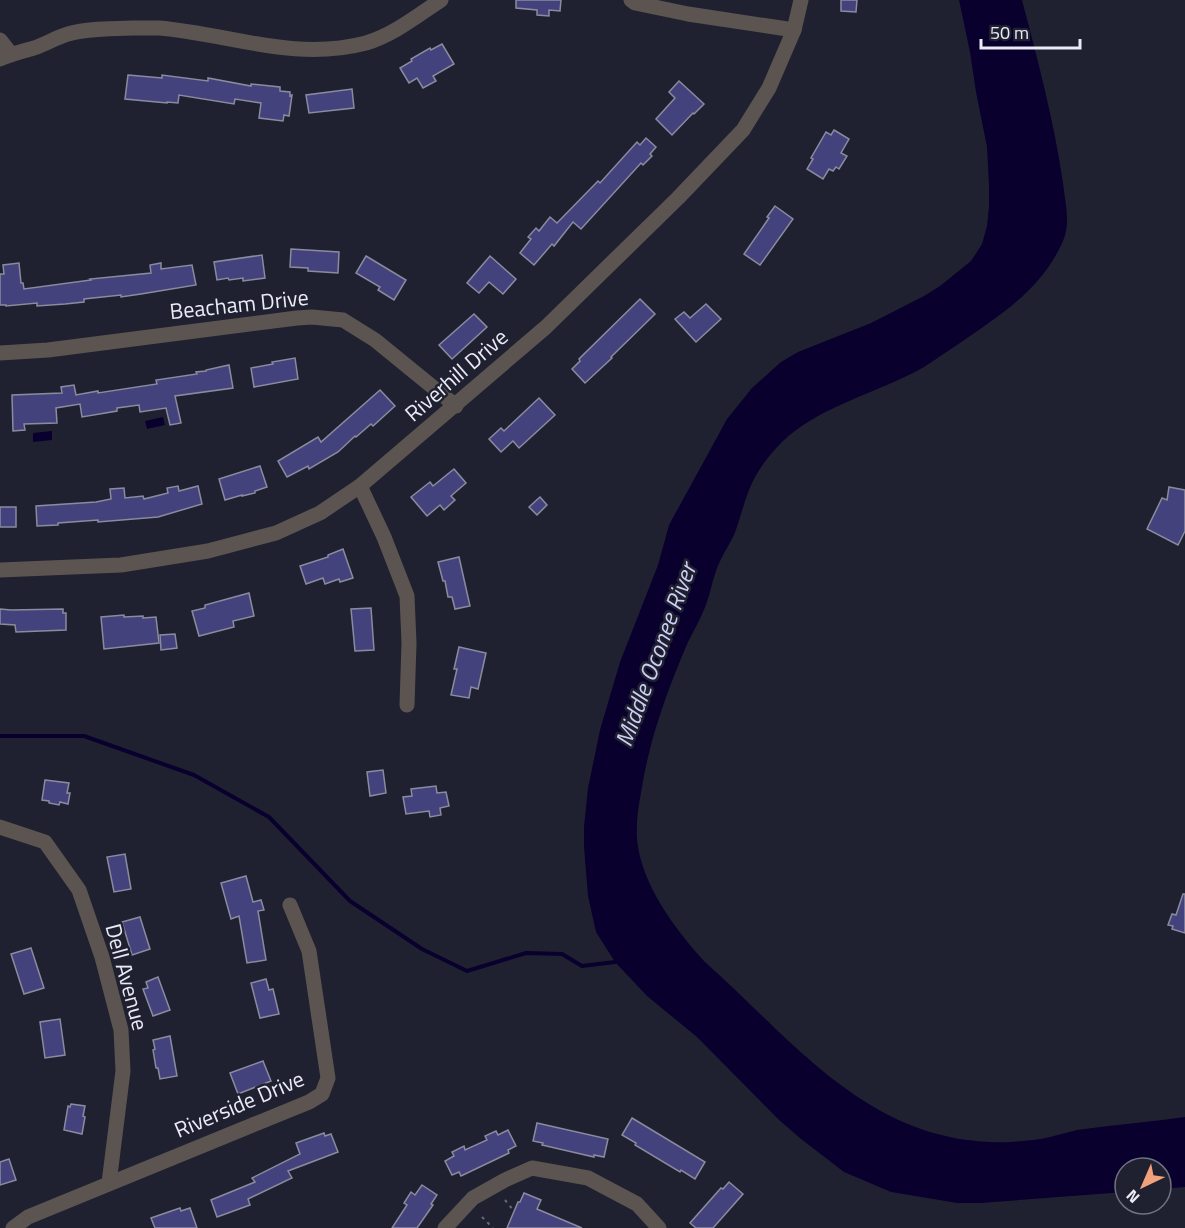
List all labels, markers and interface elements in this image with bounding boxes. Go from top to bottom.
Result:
scale bar [981,12,1080,50]
text: 50 m [990,19,1029,46]
street label: Beacham Drive [168,280,310,328]
street label: Riverhill Drive [397,320,515,430]
water label: Middle Oconee River [605,555,706,751]
street label: Dell Avenue [96,920,158,1034]
street label: Riverside Drive [169,1061,309,1147]
north arrow [1113,1156,1173,1216]
text: N [1120,1184,1145,1209]

